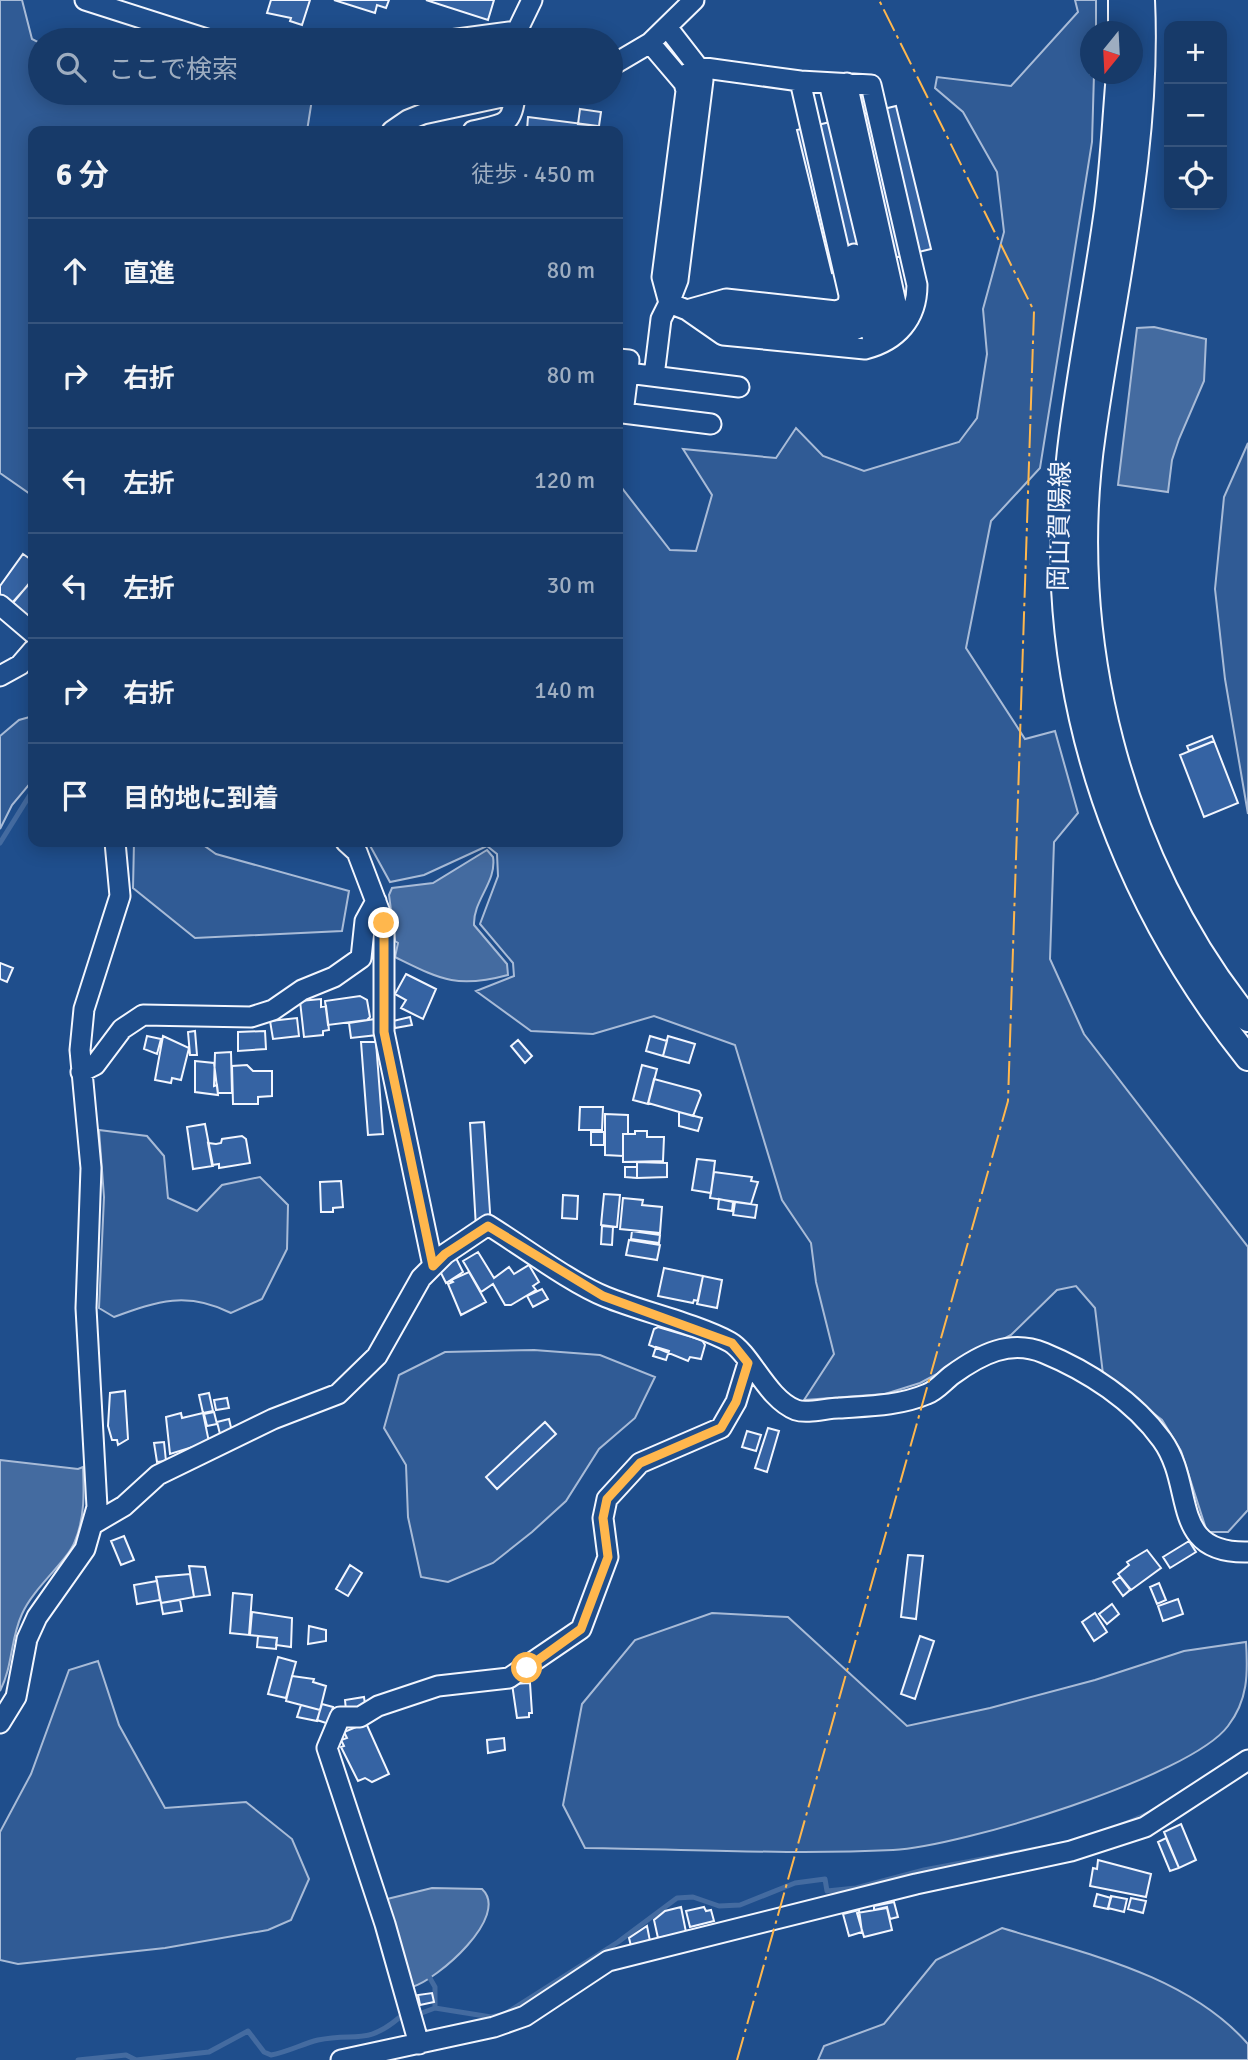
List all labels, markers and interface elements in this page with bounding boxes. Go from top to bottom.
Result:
north arrow [1080,21,1143,84]
map controls [1164,21,1227,210]
button: + [1164,21,1227,84]
search box [28,28,623,105]
icon: search [52,48,90,86]
text: ここで検索 [108,54,238,86]
button: − [1164,84,1227,147]
button: locate [1164,147,1227,210]
text: 6 分 [56,157,109,194]
text: 徒歩 · 450 m [471,160,595,189]
icon: ahead [56,252,94,290]
text: 80 m [547,256,595,285]
text: 直進 [123,258,175,290]
icon: right [56,357,94,395]
text: 80 m [547,361,595,390]
text: 右折 [123,363,175,395]
street label: 岡山賀陽線 [1043,461,1077,591]
icon: left [56,462,94,500]
text: 120 m [534,466,595,495]
text: 左折 [123,468,175,500]
icon: left [56,567,94,605]
text: 30 m [547,571,595,600]
text: 左折 [123,573,175,605]
icon: right [56,672,94,710]
text: 140 m [534,676,595,705]
text: 右折 [123,678,175,710]
icon: arrive [56,777,94,815]
text: 目的地に到着 [123,783,279,815]
route end [368,907,399,938]
route start [511,1652,542,1683]

